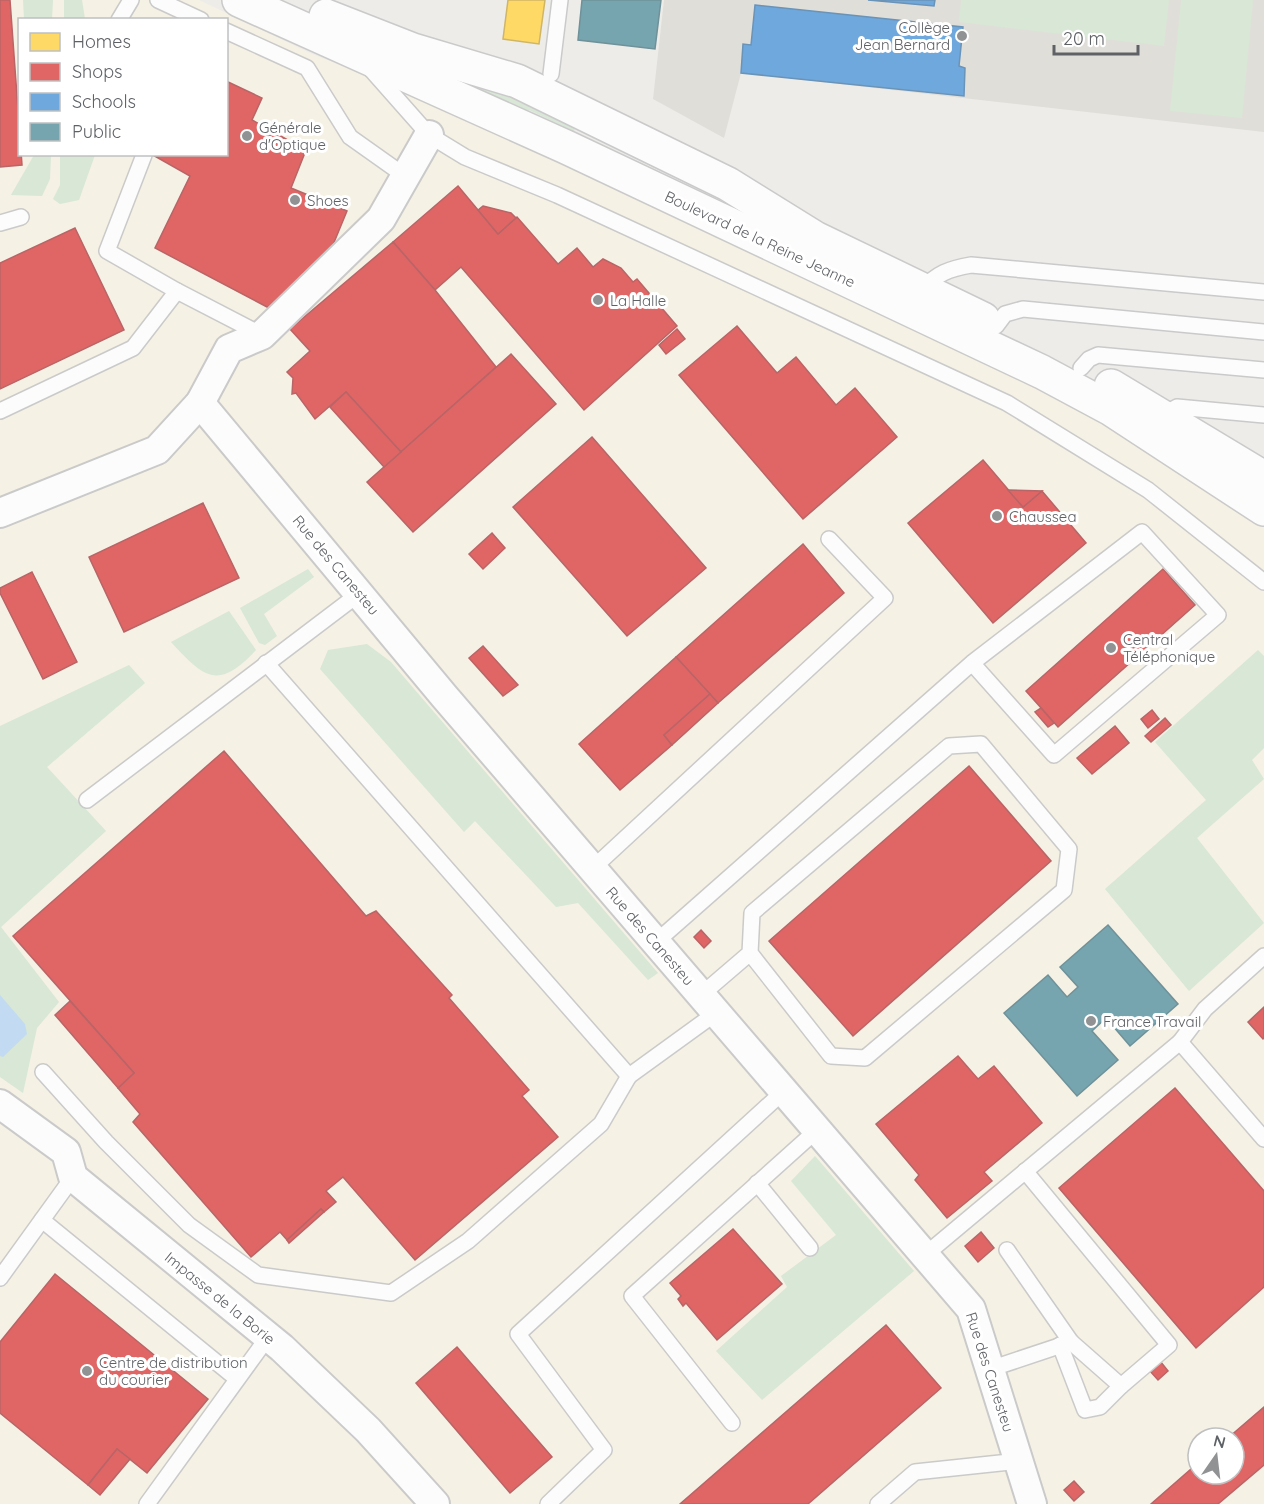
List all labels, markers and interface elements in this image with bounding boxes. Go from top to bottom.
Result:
legend [18,18,228,156]
place label: Collège Jean Bernard [855,18,950,54]
scale bar [1054,18,1138,56]
text: 20 m [1063,27,1105,50]
marker: Collège Jean Bernard [955,29,969,43]
text: Homes [72,30,131,53]
text: Shops [72,60,123,83]
text: Schools [72,90,136,113]
place label: Générale d'Optique [259,118,326,154]
text: Public [72,120,121,143]
marker: Générale d'Optique [240,129,254,143]
street label: Boulevard de la Reine Jeanne [662,186,858,292]
place label: Shoes [307,191,349,210]
marker: Shoes [288,193,302,207]
place label: La Halle [610,291,666,310]
marker: La Halle [591,293,605,307]
place label: Chaussea [1009,507,1077,526]
marker: Chaussea [990,509,1004,523]
street label: Rue des Canesteu [289,511,383,619]
place label: Central Téléphonique [1123,630,1215,666]
marker: Central Téléphonique [1104,641,1118,655]
street label: Rue des Canesteu [602,883,698,989]
place label: France Travail [1103,1012,1201,1031]
marker: France Travail [1084,1014,1098,1028]
street label: Impasse de la Borie [161,1248,279,1348]
street label: Rue des Canesteu [962,1310,1018,1434]
place label: Centre de distribution du courier [99,1353,248,1389]
marker: Centre de distribution du courier [80,1364,94,1378]
north arrow [1186,1426,1246,1486]
text: N [1212,1430,1228,1453]

